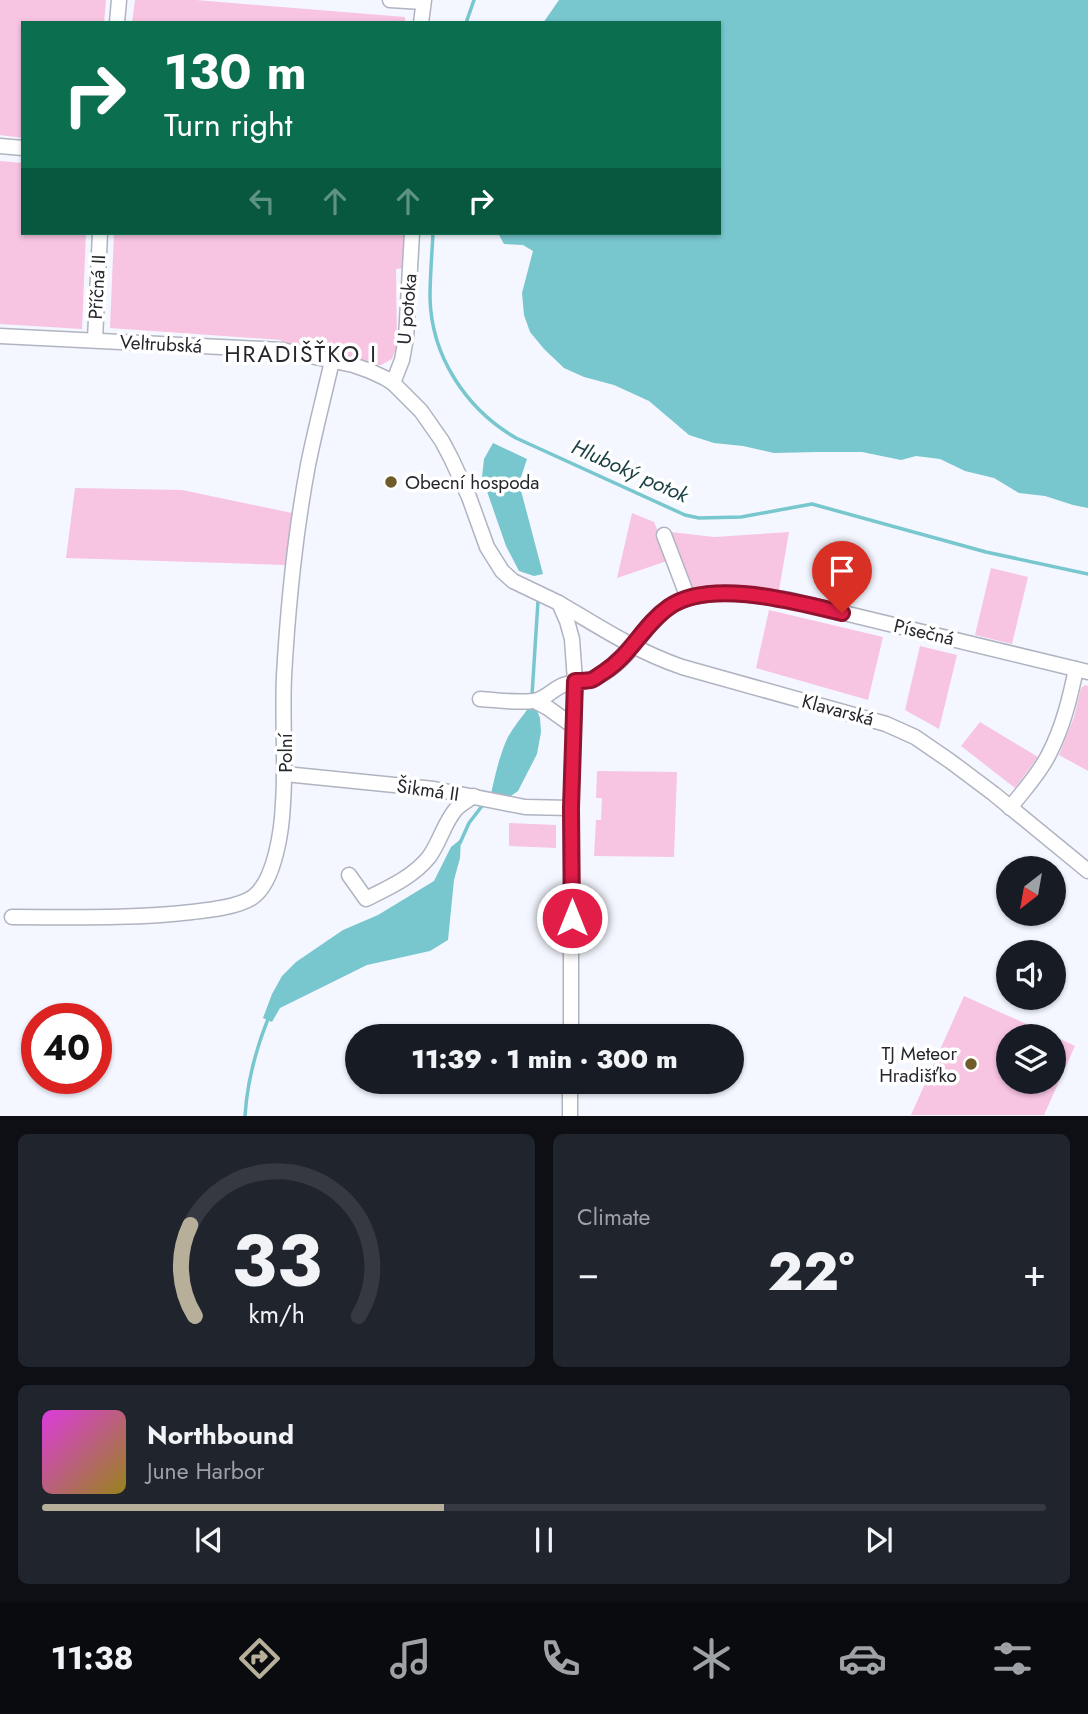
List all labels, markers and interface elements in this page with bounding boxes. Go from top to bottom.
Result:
text: 130 m [164,37,307,107]
icon: right [49,49,140,140]
text: Turn right [164,102,293,148]
icon: left [243,182,281,220]
icon: ahead [316,182,354,220]
icon: ahead [389,182,427,220]
icon: right [462,182,500,220]
street label: Příčná II [82,254,112,320]
street label: U potoka [390,272,424,346]
street label: Veltrubská [119,328,203,360]
district label: HRADIŠŤKO I [224,337,378,371]
water label: Hluboký potok [567,432,694,511]
place label: Obecní hospoda [405,469,540,496]
marker: Obecní hospoda [383,474,399,490]
pin [812,541,872,613]
icon: arrive [823,552,861,590]
street label: Písečná [891,612,957,652]
street label: Klavarská [799,687,877,733]
street label: Polní [272,732,299,773]
street label: Šikmá II [395,772,461,808]
north arrow [996,856,1066,926]
map controls [996,856,1066,1094]
position arrow [535,881,609,955]
button: sound [996,940,1066,1010]
speed limit sign: 40 [21,1003,112,1094]
button: layers [996,1024,1066,1094]
text: 11:39 · 1 min · 300 m [411,1040,678,1078]
place label: TJ Meteor Hradišťko [879,1040,957,1089]
marker: TJ Meteor Hradišťko [963,1056,979,1072]
text: Climate [577,1200,650,1234]
text: 33 [231,1209,322,1314]
text: 22° [768,1234,854,1310]
text: − [577,1245,599,1300]
text: + [1023,1245,1046,1300]
text: km/h [248,1296,305,1332]
text: Northbound [147,1416,294,1454]
text: June Harbor [147,1454,264,1488]
icon: previous [190,1521,228,1559]
icon: pause [525,1521,563,1559]
icon: next [860,1521,898,1559]
icon: directions [235,1634,284,1683]
icon: music [386,1634,435,1683]
icon: phone [536,1634,585,1683]
icon: climate [687,1634,736,1683]
icon: car [838,1634,887,1683]
icon: filters [988,1634,1037,1683]
text: 11:38 [51,1635,134,1681]

